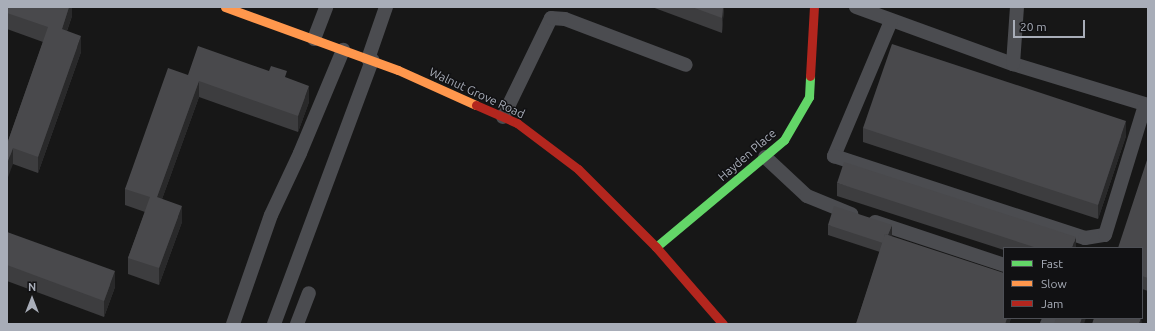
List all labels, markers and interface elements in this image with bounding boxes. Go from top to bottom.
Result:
scale bar [1015,12,1087,38]
text: 20 m [1020,20,1047,33]
street label: Walnut Grove Road [427,65,527,121]
street label: Hayden Place [715,126,779,184]
legend [1003,247,1143,319]
text: Fast [1041,257,1063,270]
text: Slow [1041,277,1067,290]
north arrow [12,279,52,319]
text: N [28,281,36,293]
text: Jam [1041,297,1063,310]

